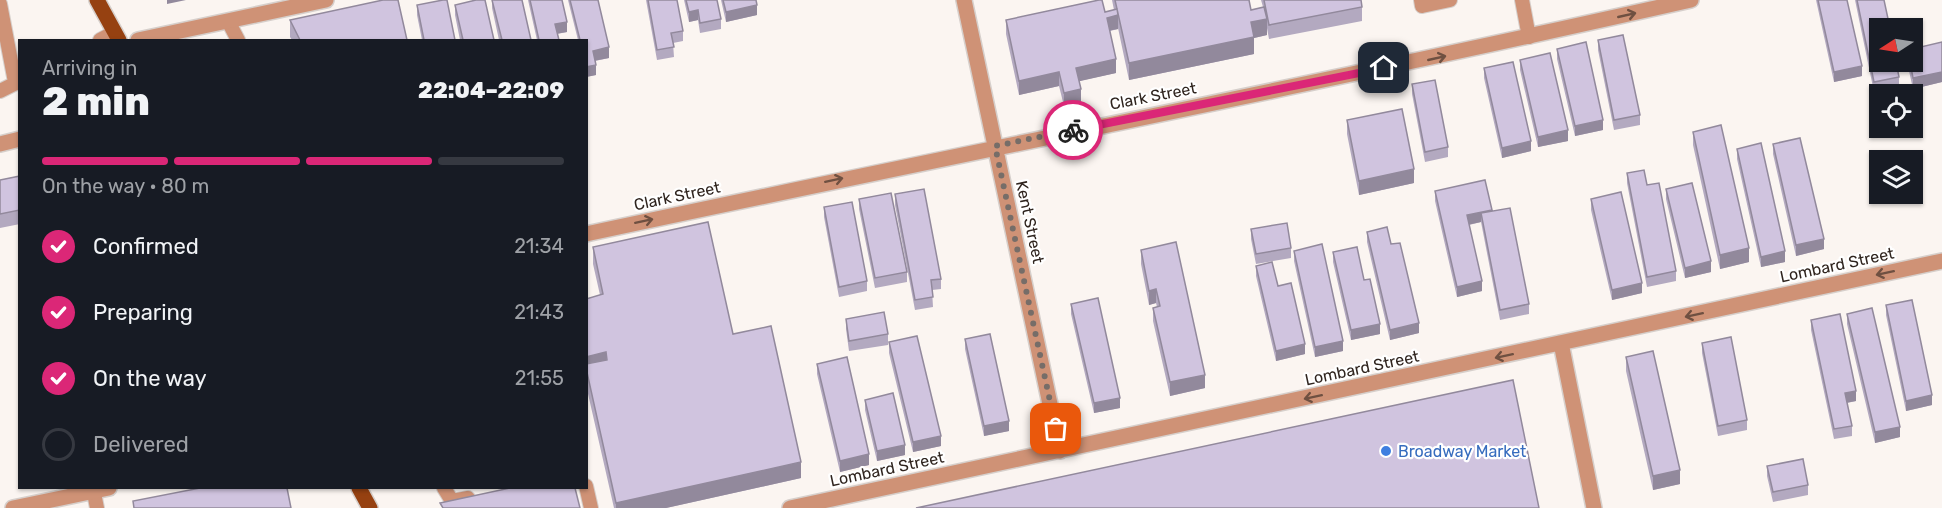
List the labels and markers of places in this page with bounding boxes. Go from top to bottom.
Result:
pin [1358,42,1409,93]
pin [1030,403,1081,454]
place label: Broadway Market [1398,442,1526,461]
marker: Broadway Market [1379,444,1393,458]

